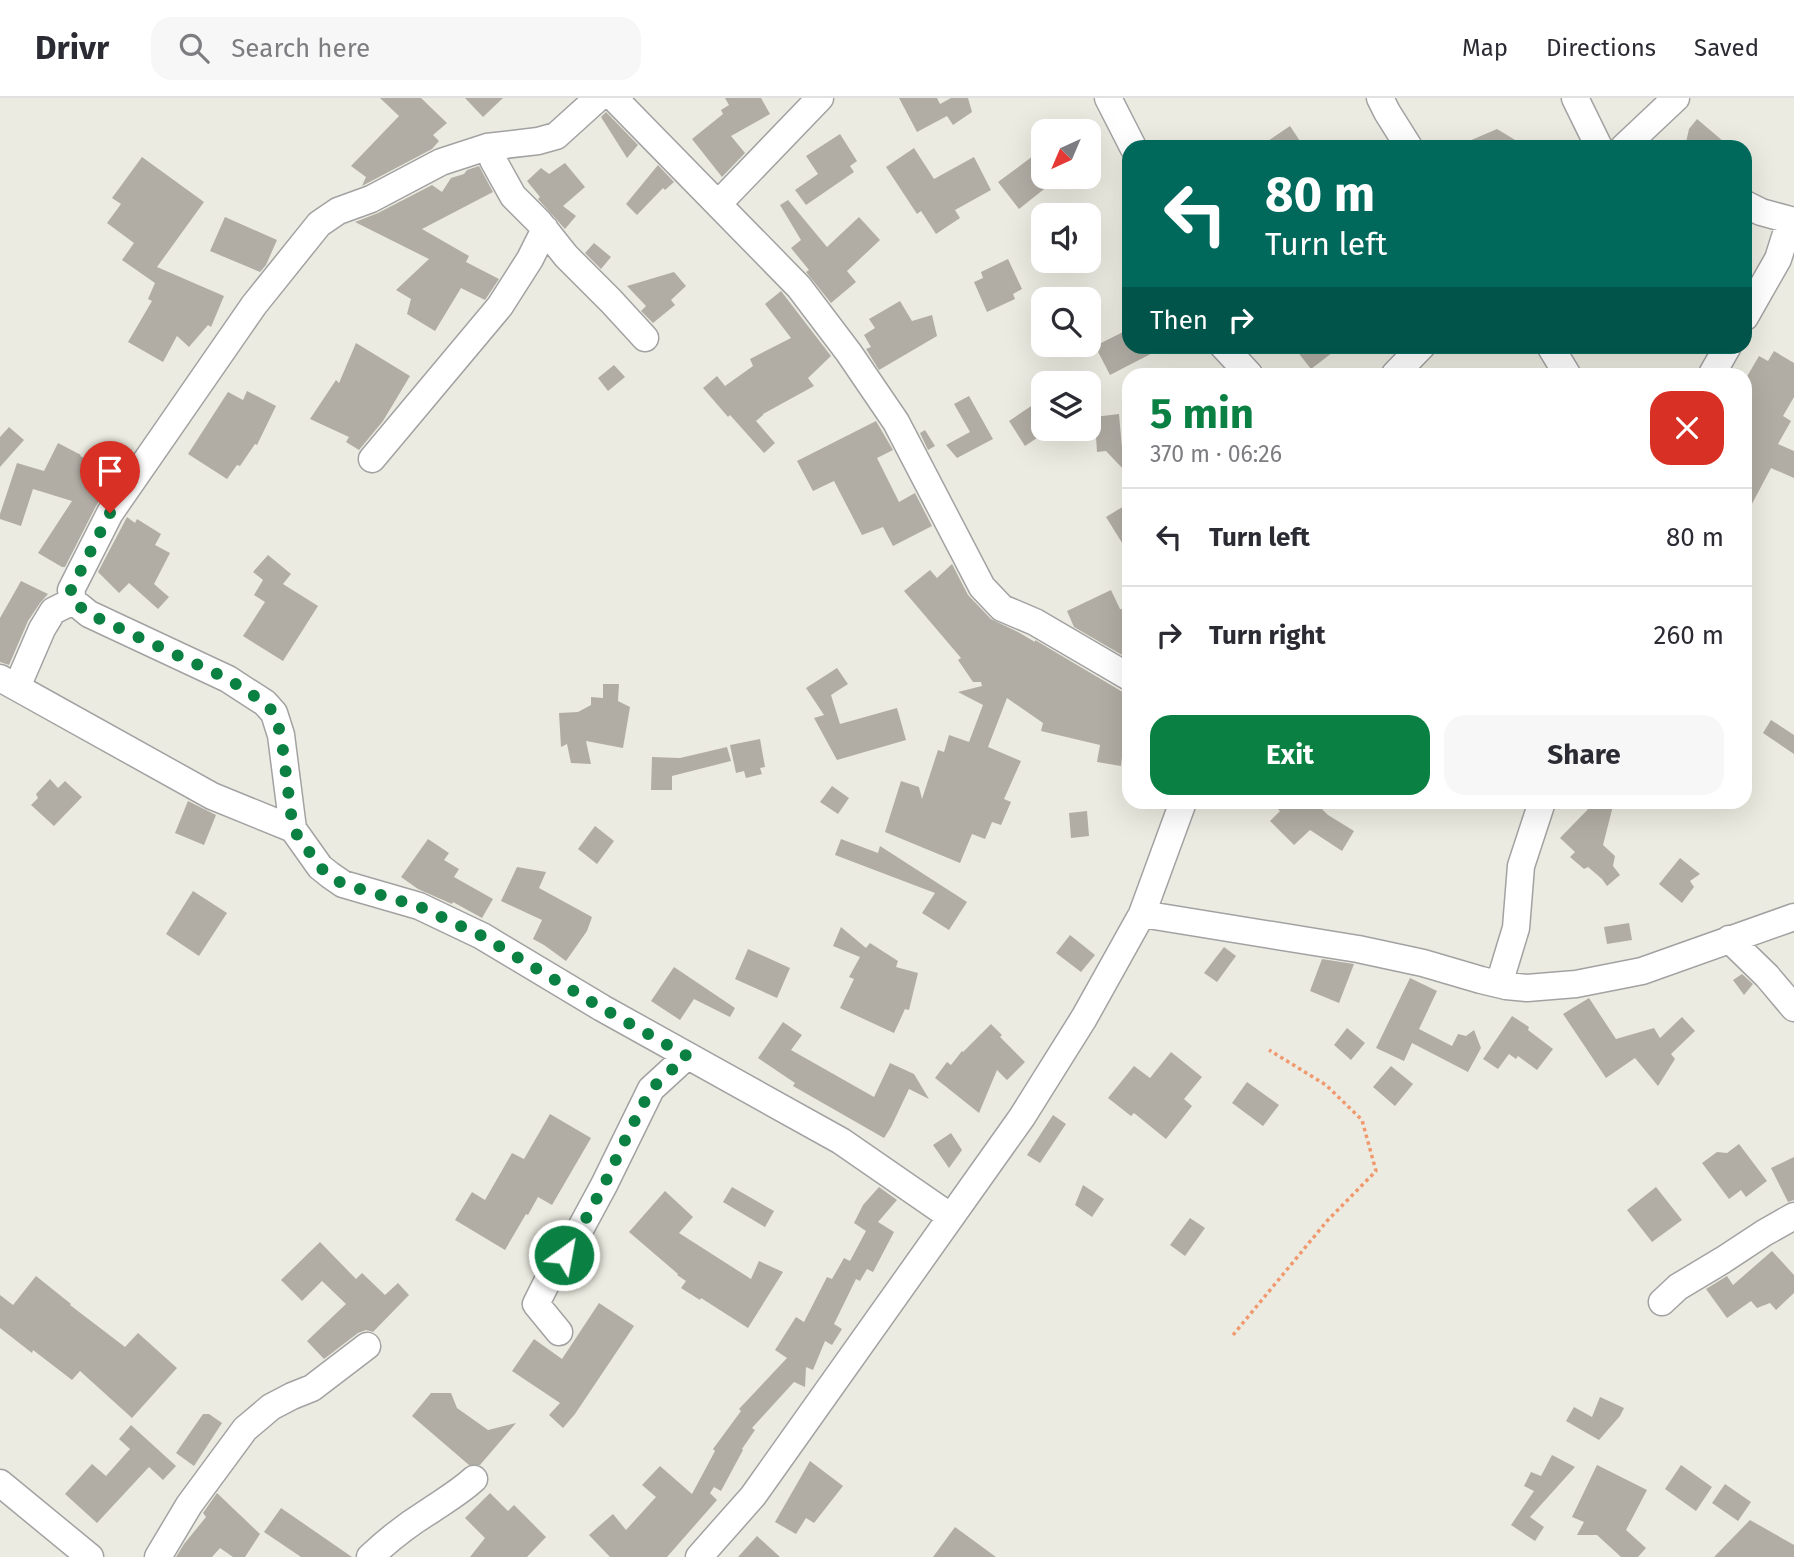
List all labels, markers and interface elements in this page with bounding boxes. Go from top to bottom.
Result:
search box [151,17,641,80]
text: Drivr [35,28,109,68]
icon: search [175,29,213,67]
text: Search here [231,33,370,64]
text: Map [1462,34,1508,62]
text: Directions [1546,34,1656,62]
text: Saved [1694,34,1759,62]
north arrow [1031,119,1101,189]
map controls [1031,119,1101,441]
text: 80 m [1265,165,1375,224]
icon: left [1150,168,1241,259]
button: sound [1031,203,1101,273]
text: Turn left [1265,225,1387,263]
button: search [1031,287,1101,357]
icon: right [1222,301,1260,339]
text: Then [1150,305,1208,336]
button: layers [1031,371,1101,441]
text: 5 min [1150,389,1254,439]
button: close [1650,391,1724,465]
text: 370 m · 06:26 [1150,440,1282,468]
pin [80,441,140,513]
icon: arrive [91,452,129,490]
icon: left [1150,518,1188,556]
text: Turn left [1209,522,1310,553]
text: 80 m [1666,522,1724,553]
icon: right [1150,616,1188,654]
text: Turn right [1209,620,1326,651]
text: 260 m [1654,620,1724,651]
button: Exit [1150,715,1430,795]
button: Share [1444,715,1724,795]
position arrow [527,1218,601,1292]

